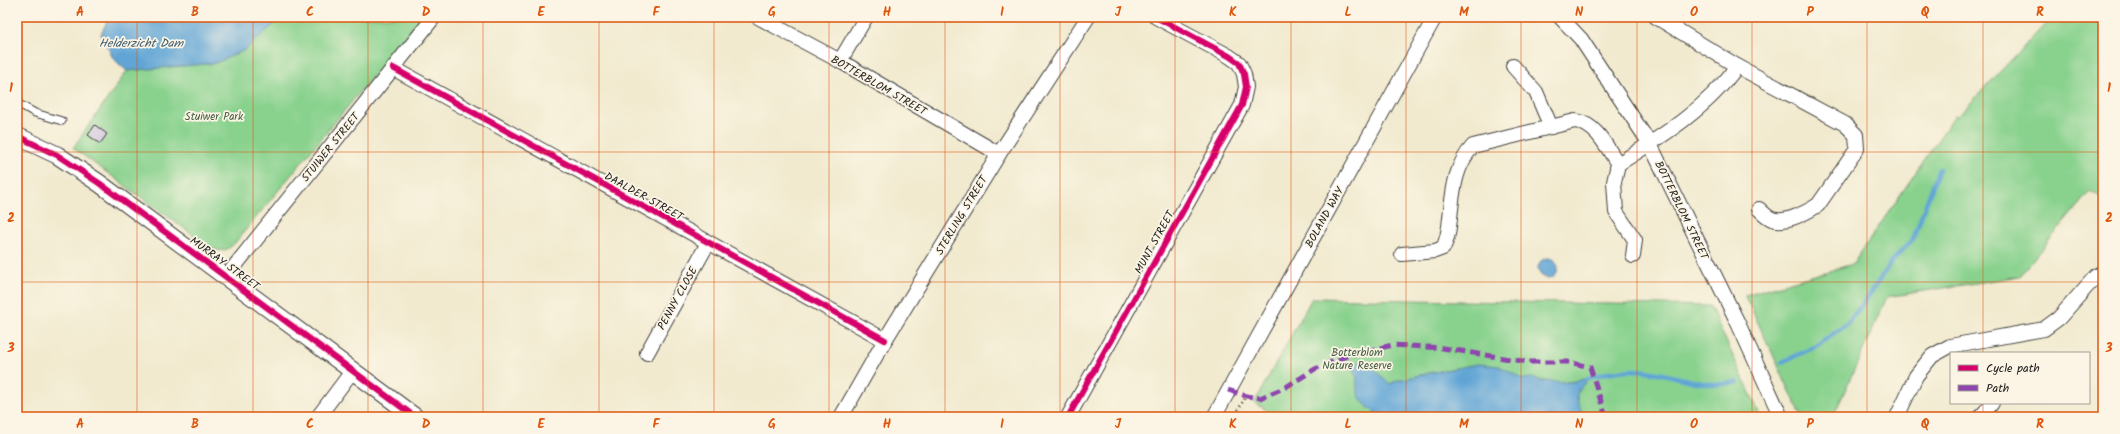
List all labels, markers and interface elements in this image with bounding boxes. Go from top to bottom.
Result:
text: A [76,2,84,23]
text: B [191,2,199,23]
text: C [306,2,314,23]
text: D [422,2,431,23]
text: E [537,2,545,23]
text: F [652,2,660,23]
text: G [768,2,776,23]
text: H [883,2,892,23]
text: I [1000,2,1004,23]
text: J [1115,2,1122,23]
text: K [1229,2,1237,23]
text: L [1344,2,1352,23]
text: M [1459,2,1469,23]
text: N [1575,2,1584,23]
text: O [1690,2,1698,23]
text: P [1806,2,1814,23]
text: Q [1921,2,1930,23]
text: R [2036,2,2044,23]
water label: Helderzicht Dam [99,34,184,53]
street label: BOTTERBLOM STREET [827,51,931,121]
text: 1 [9,78,13,99]
text: 1 [2107,78,2111,99]
park label: Stuiwer Park [185,108,244,126]
street label: STUIWER STREET [297,108,365,186]
street label: BOTTERBLOM STREET [1649,158,1713,264]
street label: DAALDER STREET [601,168,687,227]
street label: STERLING STREET [931,172,993,259]
street label: BOLAND WAY [1301,183,1349,251]
street label: MUNT STREET [1130,207,1180,277]
text: 2 [7,208,15,229]
text: 2 [2105,208,2113,229]
street label: MURRAY STREET [186,232,264,296]
street label: PENNY CLOSE [653,263,703,333]
text: 3 [6,338,15,359]
text: 3 [2104,338,2113,359]
park label: Botterblom Nature Reserve [1322,344,1392,375]
legend [1950,352,2090,404]
text: Cycle path [1986,359,2040,378]
text: Path [1986,379,2009,398]
text: A [76,414,84,434]
text: B [191,414,199,434]
text: C [306,414,314,434]
text: D [422,414,431,434]
text: E [537,414,545,434]
text: F [652,414,660,434]
text: G [768,414,776,434]
text: H [883,414,892,434]
text: I [1000,414,1004,434]
text: J [1115,414,1122,434]
text: K [1229,414,1237,434]
text: L [1344,414,1352,434]
text: M [1459,414,1469,434]
text: N [1575,414,1584,434]
text: O [1690,414,1698,434]
text: P [1806,414,1814,434]
text: Q [1921,414,1930,434]
text: R [2036,414,2044,434]

